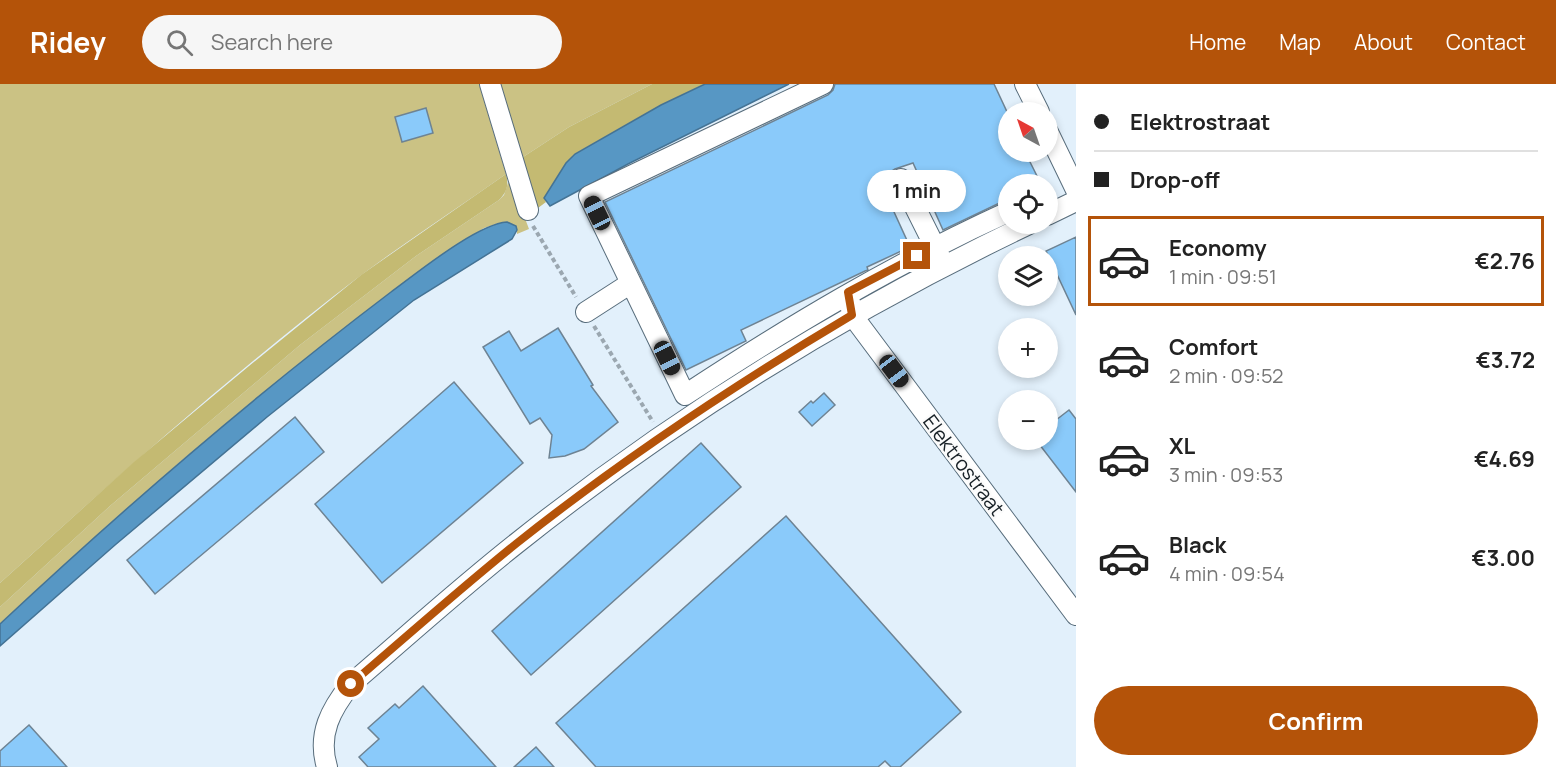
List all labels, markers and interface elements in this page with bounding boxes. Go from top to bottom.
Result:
search box [142,15,562,69]
text: Ridey [30,23,106,61]
icon: search [163,26,196,59]
text: Search here [211,27,333,57]
text: Home [1189,28,1246,56]
text: Map [1279,28,1321,56]
text: About [1354,28,1413,56]
text: Contact [1446,28,1526,56]
north arrow [998,102,1058,162]
map controls [998,102,1058,450]
text: Elektrostraat [1130,107,1270,137]
text: Drop-off [1130,165,1220,195]
callout: 1 min [868,169,966,211]
button: locate [998,174,1058,234]
text: 1 min [892,177,941,204]
car [581,193,613,233]
text: Economy [1169,233,1267,263]
icon: car [1097,234,1151,288]
route end [903,242,930,269]
button: layers [998,246,1058,306]
text: €2.76 [1475,246,1535,276]
text: 1 min · 09:51 [1169,263,1277,290]
button: + [998,318,1058,378]
text: Comfort [1169,332,1258,362]
icon: car [1097,333,1151,387]
car [651,338,683,378]
text: €3.72 [1476,345,1535,375]
car [876,351,912,391]
text: 2 min · 09:52 [1169,362,1283,389]
button: − [998,390,1058,450]
street label: Elektrostraat [917,409,1011,521]
text: XL [1169,431,1195,461]
icon: car [1097,432,1151,486]
text: €4.69 [1474,444,1535,474]
text: 3 min · 09:53 [1169,461,1283,488]
text: Black [1169,530,1226,560]
icon: car [1097,531,1151,585]
text: €3.00 [1472,543,1535,573]
text: 4 min · 09:54 [1169,560,1285,587]
route start [337,670,364,697]
button: Confirm [1094,686,1538,755]

